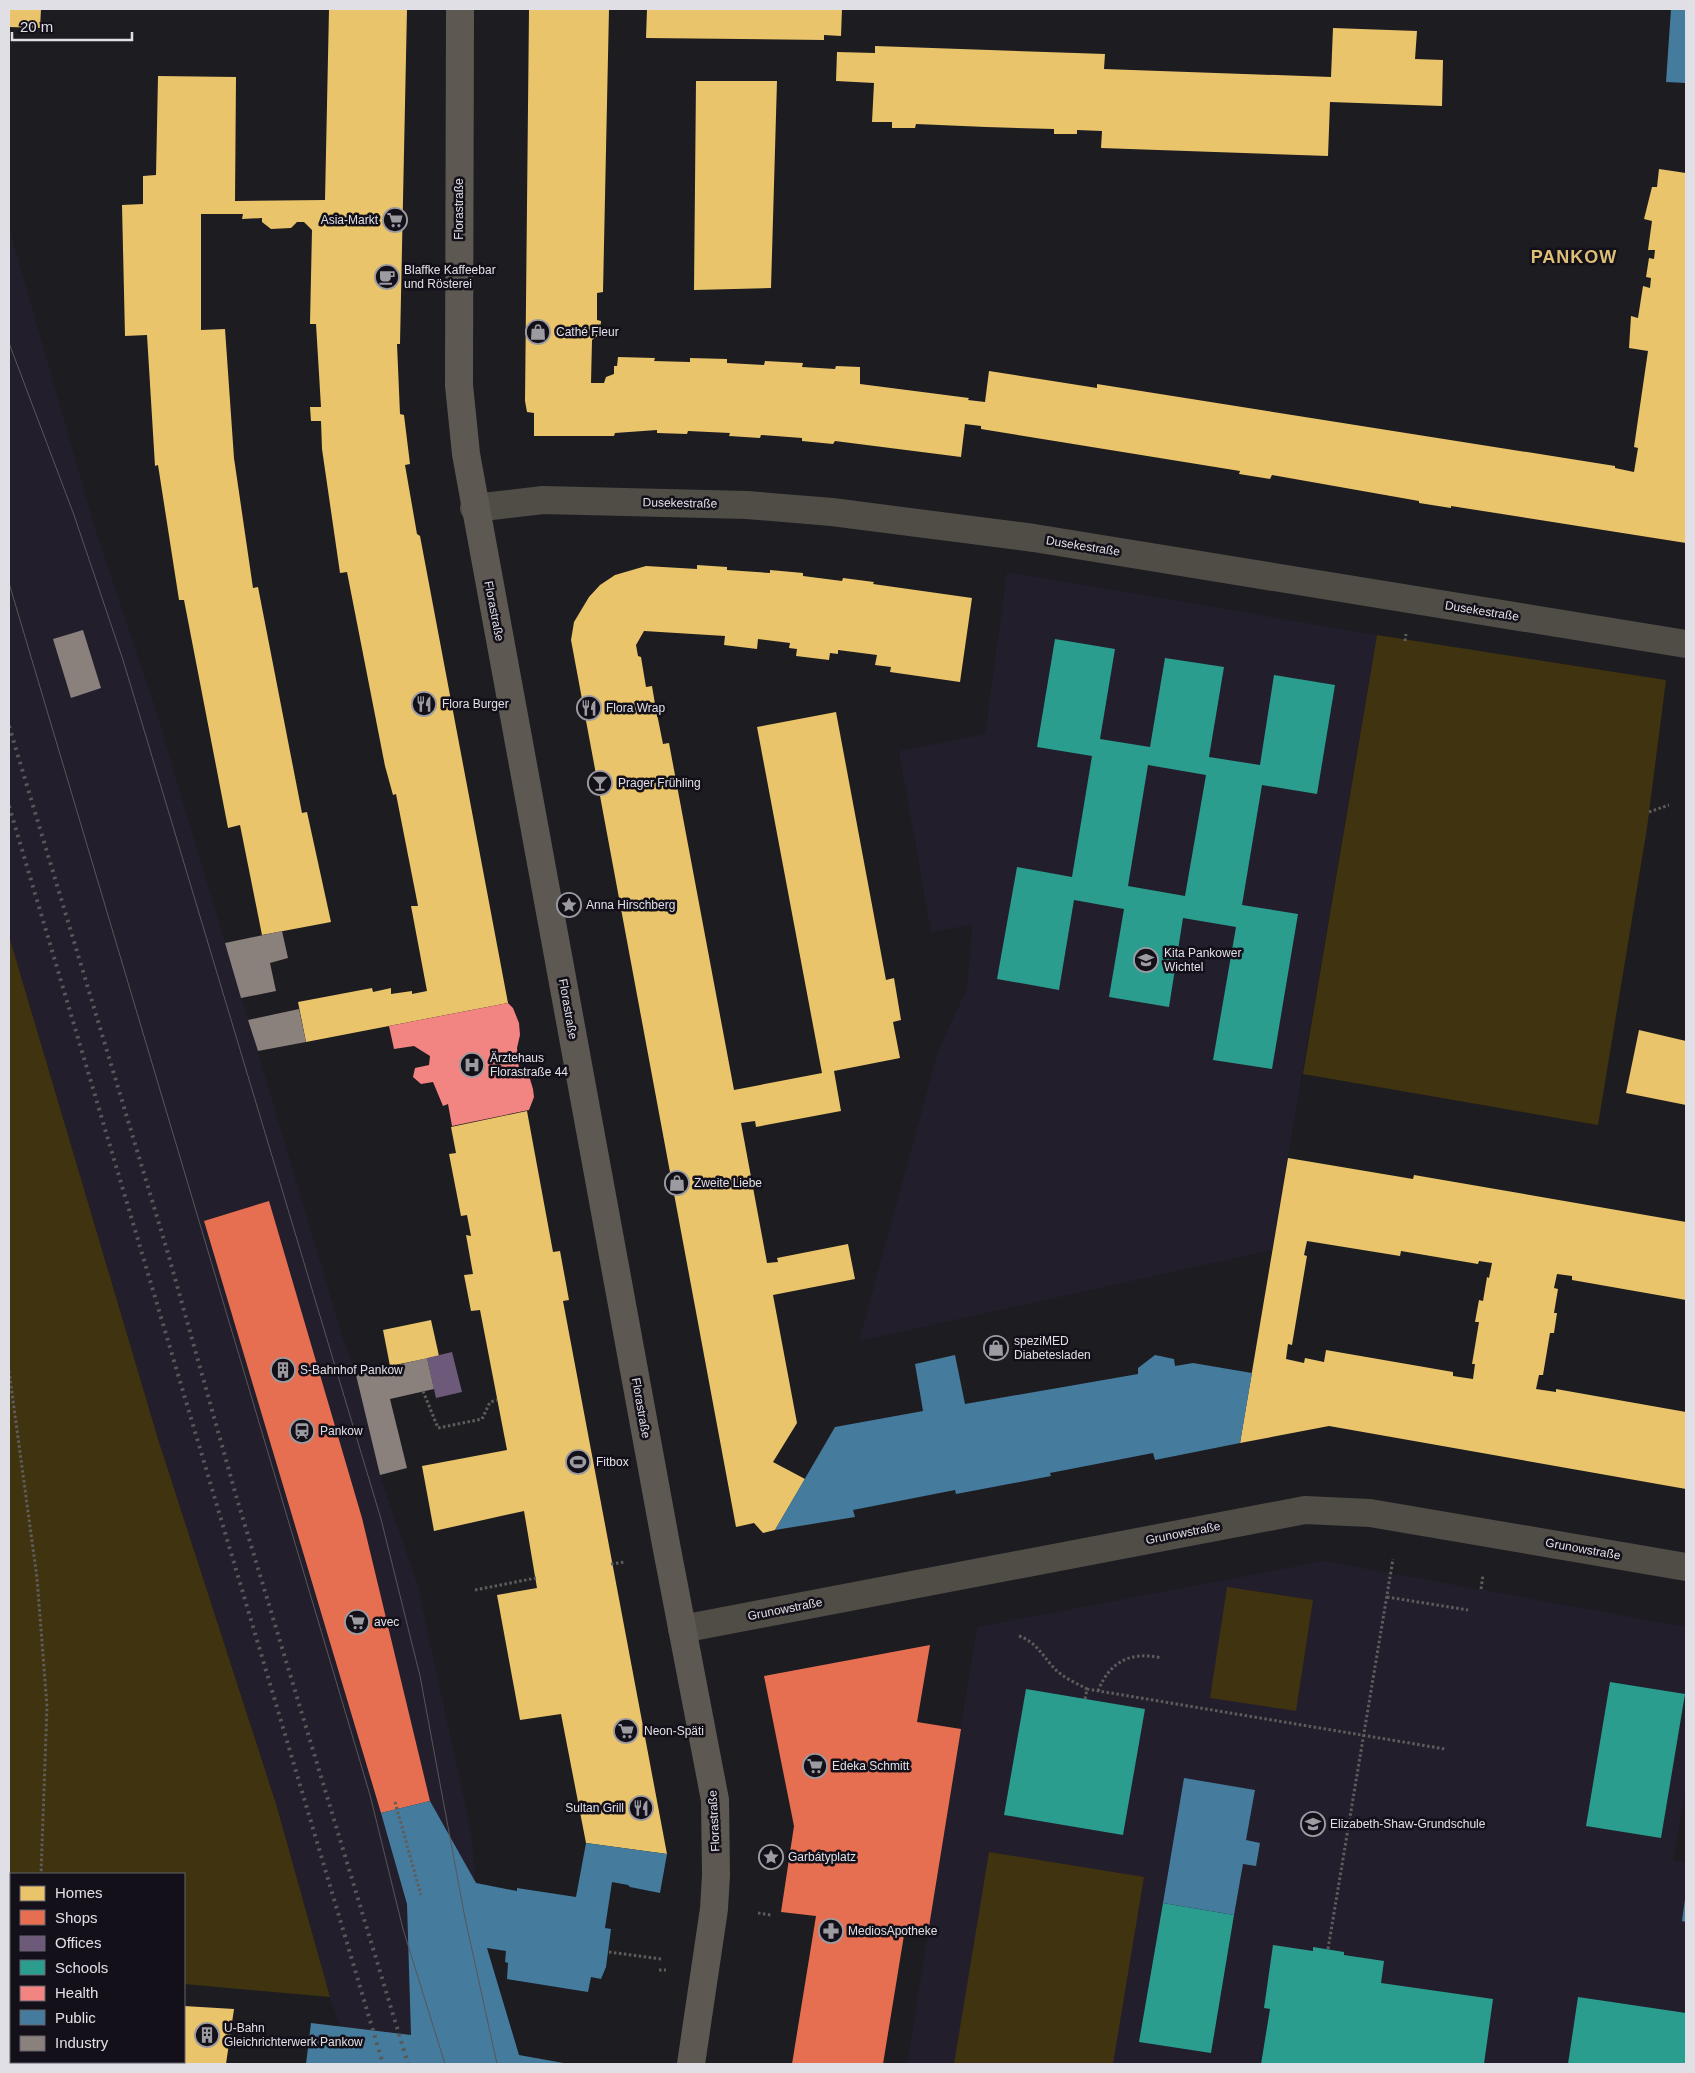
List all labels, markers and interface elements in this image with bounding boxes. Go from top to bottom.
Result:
scale bar [12,10,132,42]
text: 20 m [20,18,53,35]
street label: Florastraße [452,178,466,240]
supermarket icon: Asia-Markt [382,207,408,233]
place label: Asia-Markt [321,213,379,227]
district label: PANKOW [1531,247,1617,267]
place label: Blaffke Kaffeebar und Rösterei [404,263,496,291]
cafe icon: Blaffke Kaffeebar und Rösterei [374,264,400,290]
shop icon: Cathé Fleur [525,319,551,345]
place label: Cathé Fleur [556,325,619,339]
street label: Dusekestraße [643,495,718,511]
street label: Dusekestraße [1045,533,1121,559]
street label: Florastraße [481,580,507,643]
street label: Dusekestraße [1444,598,1520,624]
restaurant icon: Flora Burger [411,691,437,717]
restaurant icon: Flora Wrap [576,695,602,721]
place label: Flora Burger [442,697,509,711]
place label: Flora Wrap [606,701,665,715]
bar icon: Prager Frühling [587,770,613,796]
place label: Prager Frühling [618,776,701,790]
place icon: Anna Hirschberg [556,892,582,918]
place label: Anna Hirschberg [586,898,675,912]
place label: Kita Pankower Wichtel [1164,946,1241,974]
school or university icon: Kita Pankower Wichtel [1133,947,1159,973]
street label: Florastraße [556,978,580,1041]
place label: Ärztehaus Florastraße 44 [490,1051,568,1079]
hospital icon: Ärztehaus Florastraße 44 [459,1052,485,1078]
shop icon: Zweite Liebe [664,1170,690,1196]
place label: Zweite Liebe [694,1176,762,1190]
place label: speziMED Diabetesladen [1014,1334,1091,1362]
shop icon: speziMED Diabetesladen [983,1335,1009,1361]
building icon: S-Bahnhof Pankow [270,1357,296,1383]
place label: S-Bahnhof Pankow [300,1363,403,1377]
street label: Florastraße [629,1377,653,1440]
station icon: Pankow [289,1418,315,1444]
place label: Pankow [320,1424,363,1438]
sports icon: Fitbox [565,1449,591,1475]
place label: Fitbox [596,1455,629,1469]
street label: Grunowstraße [1144,1519,1222,1547]
street label: Grunowstraße [1544,1536,1622,1563]
street label: Grunowstraße [746,1595,824,1623]
supermarket icon: avec [344,1609,370,1635]
place label: avec [374,1615,399,1629]
supermarket icon: Neon-Späti [613,1718,639,1744]
place label: Neon-Späti [644,1724,704,1738]
supermarket icon: Edeka Schmitt [802,1753,828,1779]
place label: Edeka Schmitt [832,1759,910,1773]
street label: Florastraße [705,1790,723,1852]
restaurant icon: Sultan Grill [628,1795,654,1821]
place label: Sultan Grill [565,1801,624,1815]
school or university icon: Elizabeth-Shaw-Grundschule [1300,1811,1326,1837]
place label: Elizabeth-Shaw-Grundschule [1330,1817,1486,1831]
place icon: Garbátyplatz [758,1844,784,1870]
place label: Garbátyplatz [788,1850,856,1864]
legend [10,1873,185,2063]
text: Homes [55,1884,103,1901]
text: Shops [55,1909,98,1926]
pharmacy icon: MediosApotheke [818,1918,844,1944]
place label: MediosApotheke [848,1924,938,1938]
text: Offices [55,1934,101,1951]
text: Schools [55,1959,108,1976]
text: Health [55,1984,98,2001]
text: Public [55,2009,96,2026]
place label: U-Bahn Gleichrichterwerk Pankow [224,2021,363,2049]
building icon: U-Bahn Gleichrichterwerk Pankow [194,2022,220,2048]
text: Industry [55,2034,109,2051]

